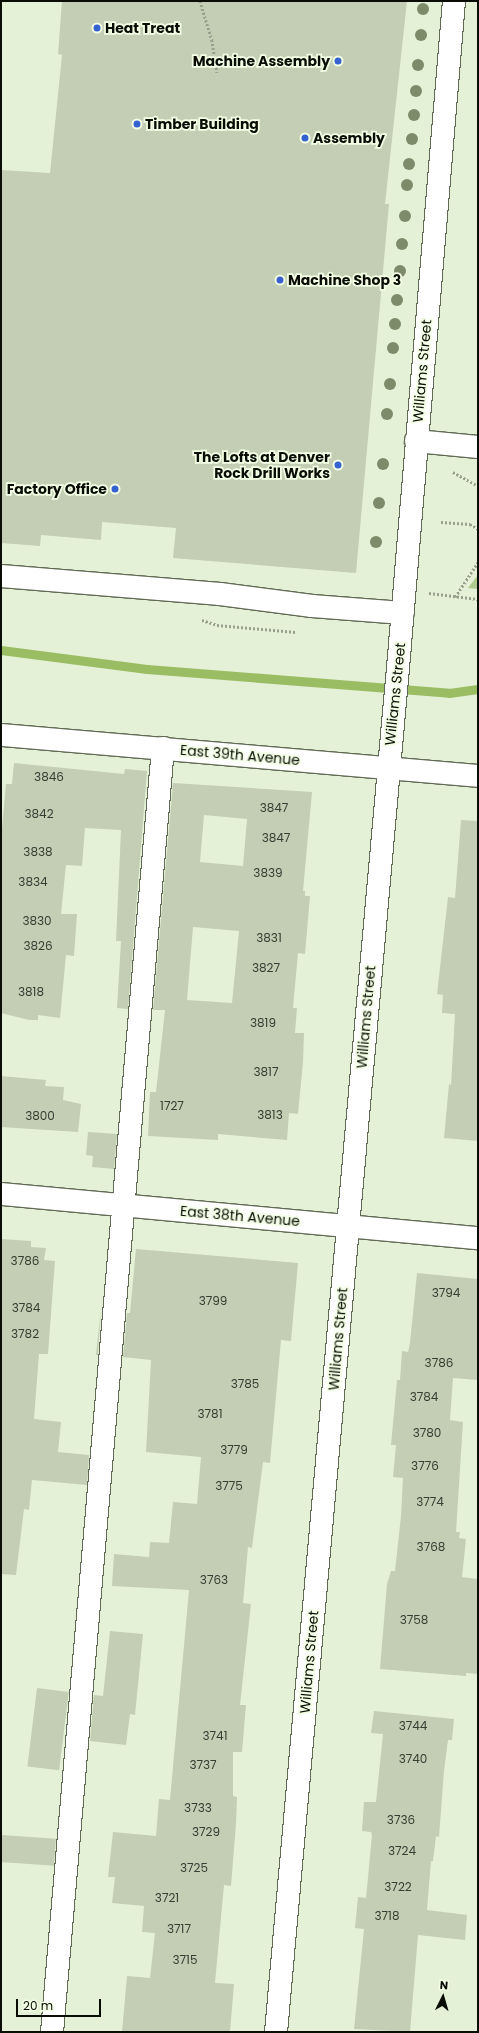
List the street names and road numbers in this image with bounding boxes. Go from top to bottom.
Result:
street label: Williams Street [409,319,435,423]
street label: Williams Street [381,642,409,746]
street label: East 39th Avenue [179,741,301,769]
street label: Williams Street [353,965,379,1069]
street label: East 38th Avenue [179,1202,301,1230]
street label: Williams Street [325,1287,351,1391]
street label: Williams Street [296,1610,322,1714]

